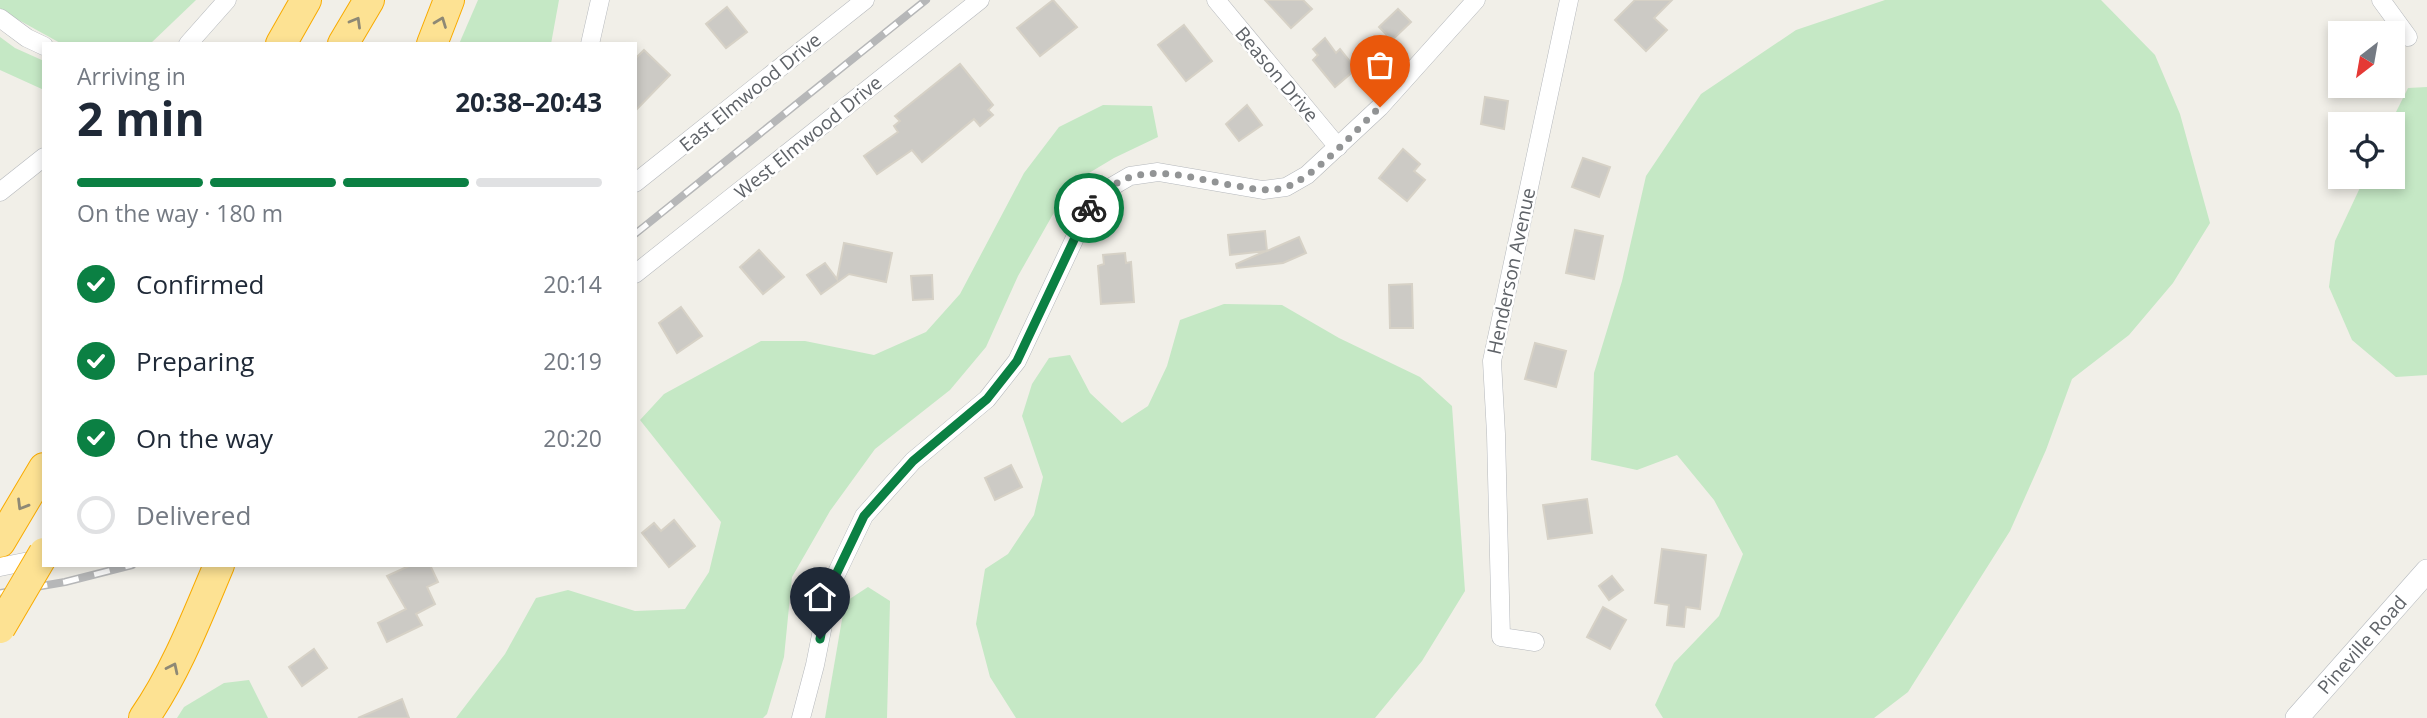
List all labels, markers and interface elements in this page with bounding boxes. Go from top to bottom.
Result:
one-way arrow [348,16,361,29]
one-way arrow [432,16,446,28]
street label: Beason Drive [1229,21,1325,127]
north arrow [2328,21,2404,98]
map controls [2328,21,2405,189]
street label: East Elmwood Drive [674,27,826,157]
pin [1350,35,1410,107]
icon: bag [1361,46,1399,84]
text: Arriving in [77,60,186,92]
street label: West Elmwood Drive [729,69,887,205]
text: 20:38–20:43 [455,84,602,120]
text: 2 min [77,87,205,149]
button: locate [2328,112,2405,189]
courier [1054,173,1124,243]
street label: Henderson Avenue [1481,185,1541,357]
icon: bike [1070,189,1108,227]
text: On the way · 180 m [77,197,283,229]
icon: check [77,265,115,303]
text: Confirmed [136,266,264,302]
text: 20:14 [543,268,602,300]
icon: check [77,342,115,380]
text: Preparing [136,343,254,379]
text: 20:19 [543,345,602,377]
icon: check [77,419,115,457]
text: On the way [136,420,273,456]
text: 20:20 [543,422,602,454]
one-way arrow [17,497,30,510]
text: Delivered [136,497,251,533]
pin [790,567,850,639]
icon: home [801,578,839,616]
street label: Pineville Road [2311,590,2413,699]
one-way arrow [164,663,178,675]

